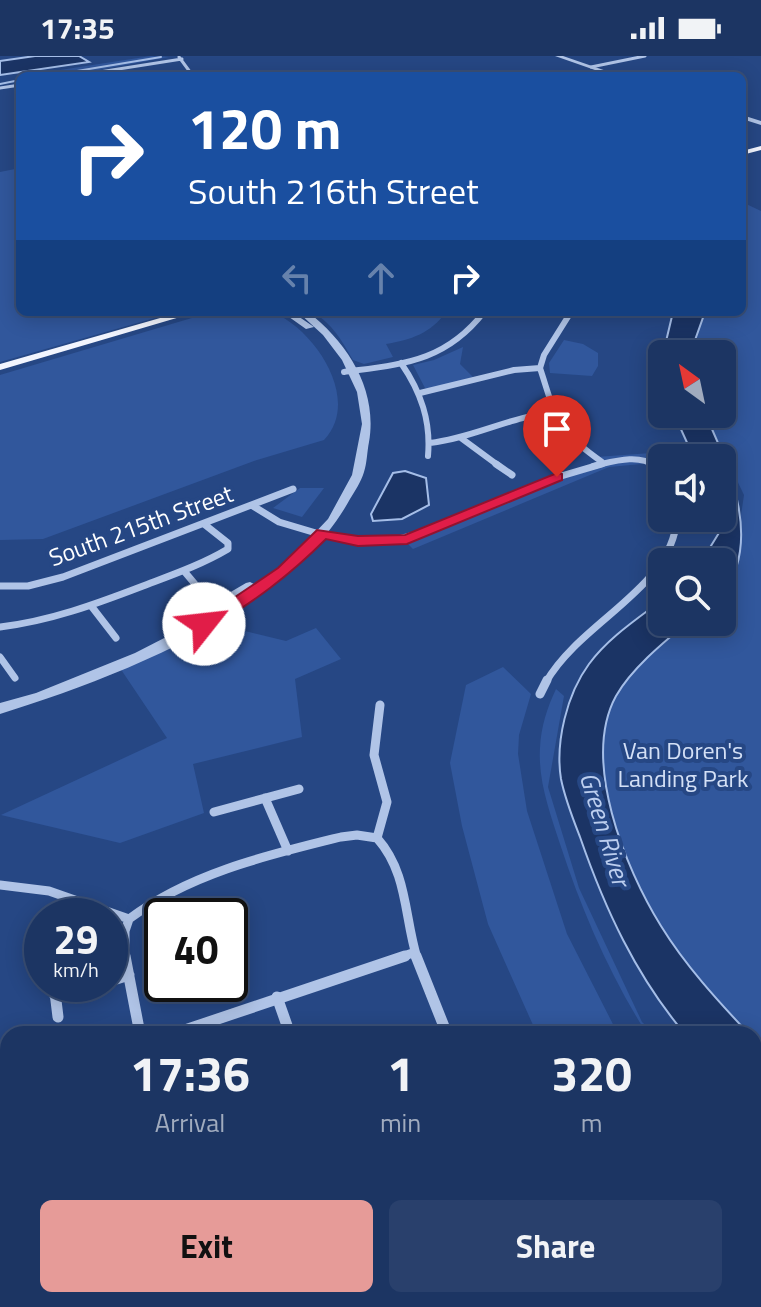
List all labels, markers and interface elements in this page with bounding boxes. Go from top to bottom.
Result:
text: 17:35 [40,5,115,51]
text: 120 m [188,86,341,171]
icon: right [56,104,160,208]
text: South 216th Street [188,163,479,218]
icon: left [275,256,319,300]
icon: ahead [359,256,403,300]
icon: right [443,256,487,300]
north arrow [648,340,736,428]
map controls [648,340,736,636]
pin [523,395,591,477]
icon: arrive [535,407,579,451]
button: sound [648,444,736,532]
street label: South 215th Street [43,475,238,575]
button: search [648,548,736,636]
position arrow [162,582,246,666]
park label: Van Doren's Landing Park [618,732,749,796]
water label: Green River [570,767,642,893]
speed limit sign: 40 [144,898,248,1002]
text: 29 [54,909,98,970]
text: km/h [53,954,99,985]
text: 17:36 [130,1037,250,1110]
text: 1 [387,1037,414,1110]
text: 320 [551,1037,632,1110]
text: Arrival [155,1103,225,1142]
text: min [380,1103,421,1142]
text: m [581,1103,603,1142]
button: Exit [40,1200,373,1292]
button: Share [389,1200,722,1292]

